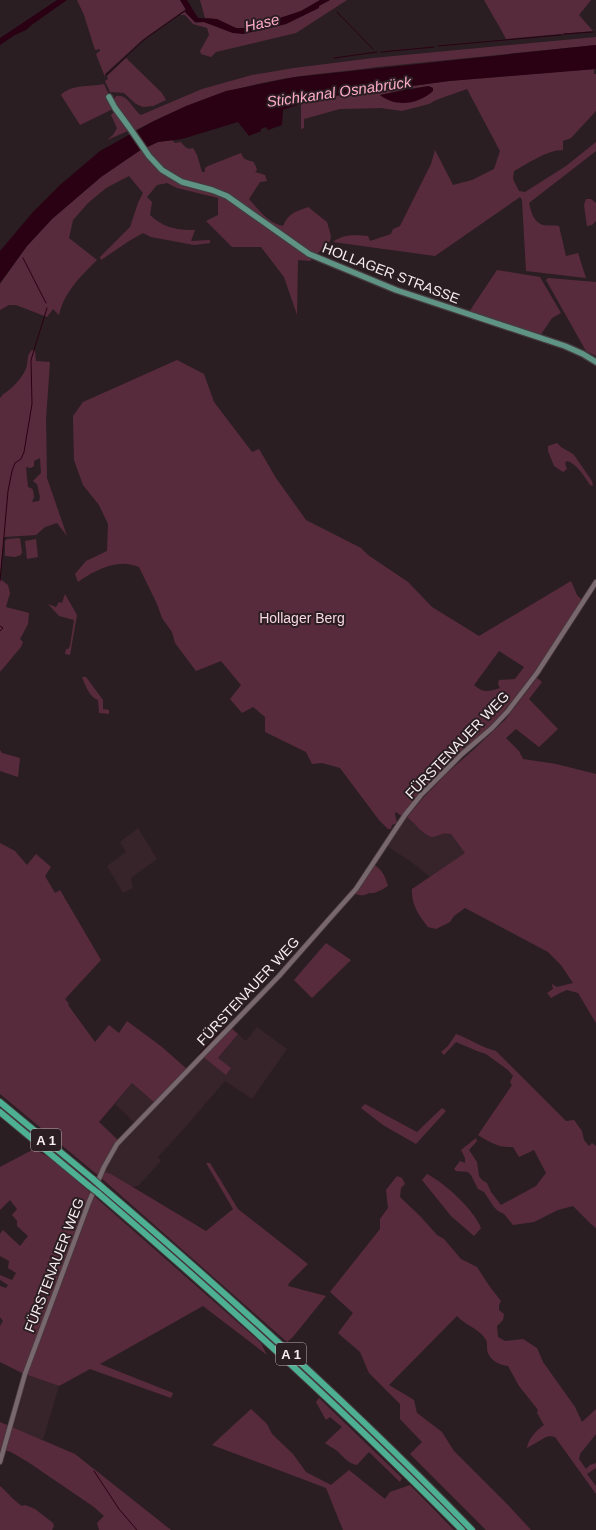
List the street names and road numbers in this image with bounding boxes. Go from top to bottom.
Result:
street label: HOLLAGER STRASSE [320,239,462,307]
street label: FÜRSTENAUER WEG [401,688,512,802]
street label: FÜRSTENAUER WEG [193,933,302,1049]
road number: A 1 [31,1129,61,1151]
street label: FÜRSTENAUER WEG [20,1195,87,1334]
road number: A 1 [276,1343,306,1365]

